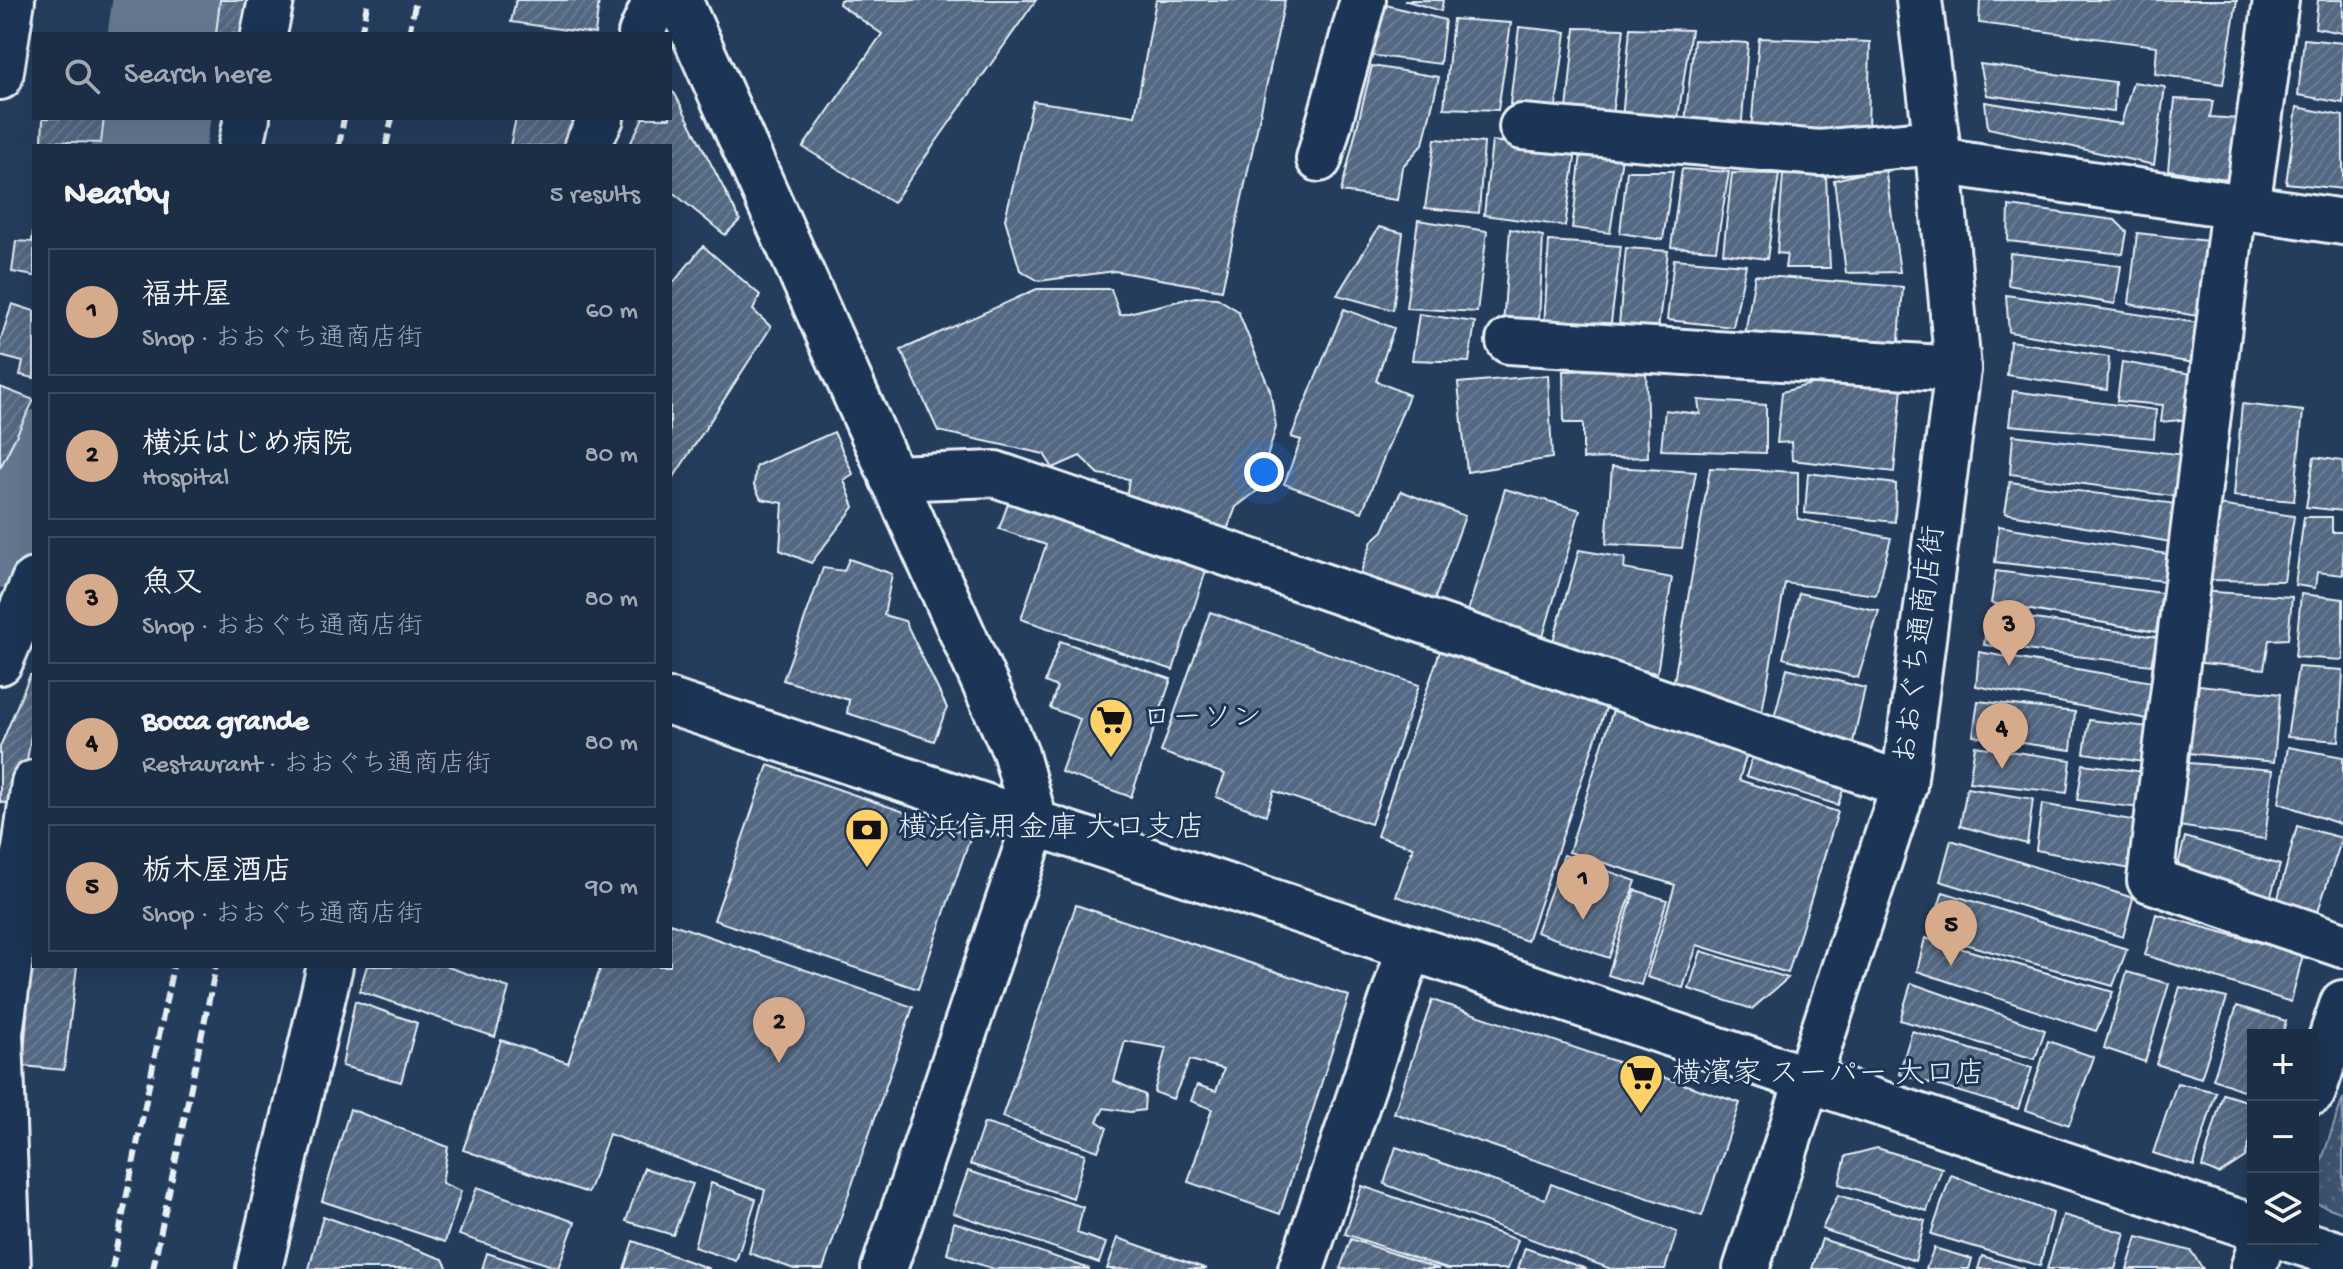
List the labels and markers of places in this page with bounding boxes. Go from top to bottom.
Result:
pin: 3 [1983,600,2035,666]
supermarket icon: ローソン [1087,696,1135,759]
place label: ローソン [1142,703,1262,738]
pin: 4 [1976,703,2028,769]
bank icon: 横浜信用金庫 大口支店 [843,806,891,869]
place label: 横浜信用金庫 大口支店 [898,811,1205,848]
pin: 1 [1557,854,1609,920]
pin: 5 [1925,900,1977,966]
pin: 2 [753,997,805,1063]
supermarket icon: 横濱家 スーパー 大口店 [1617,1052,1665,1115]
place label: 横濱家 スーパー 大口店 [1672,1057,1985,1094]

